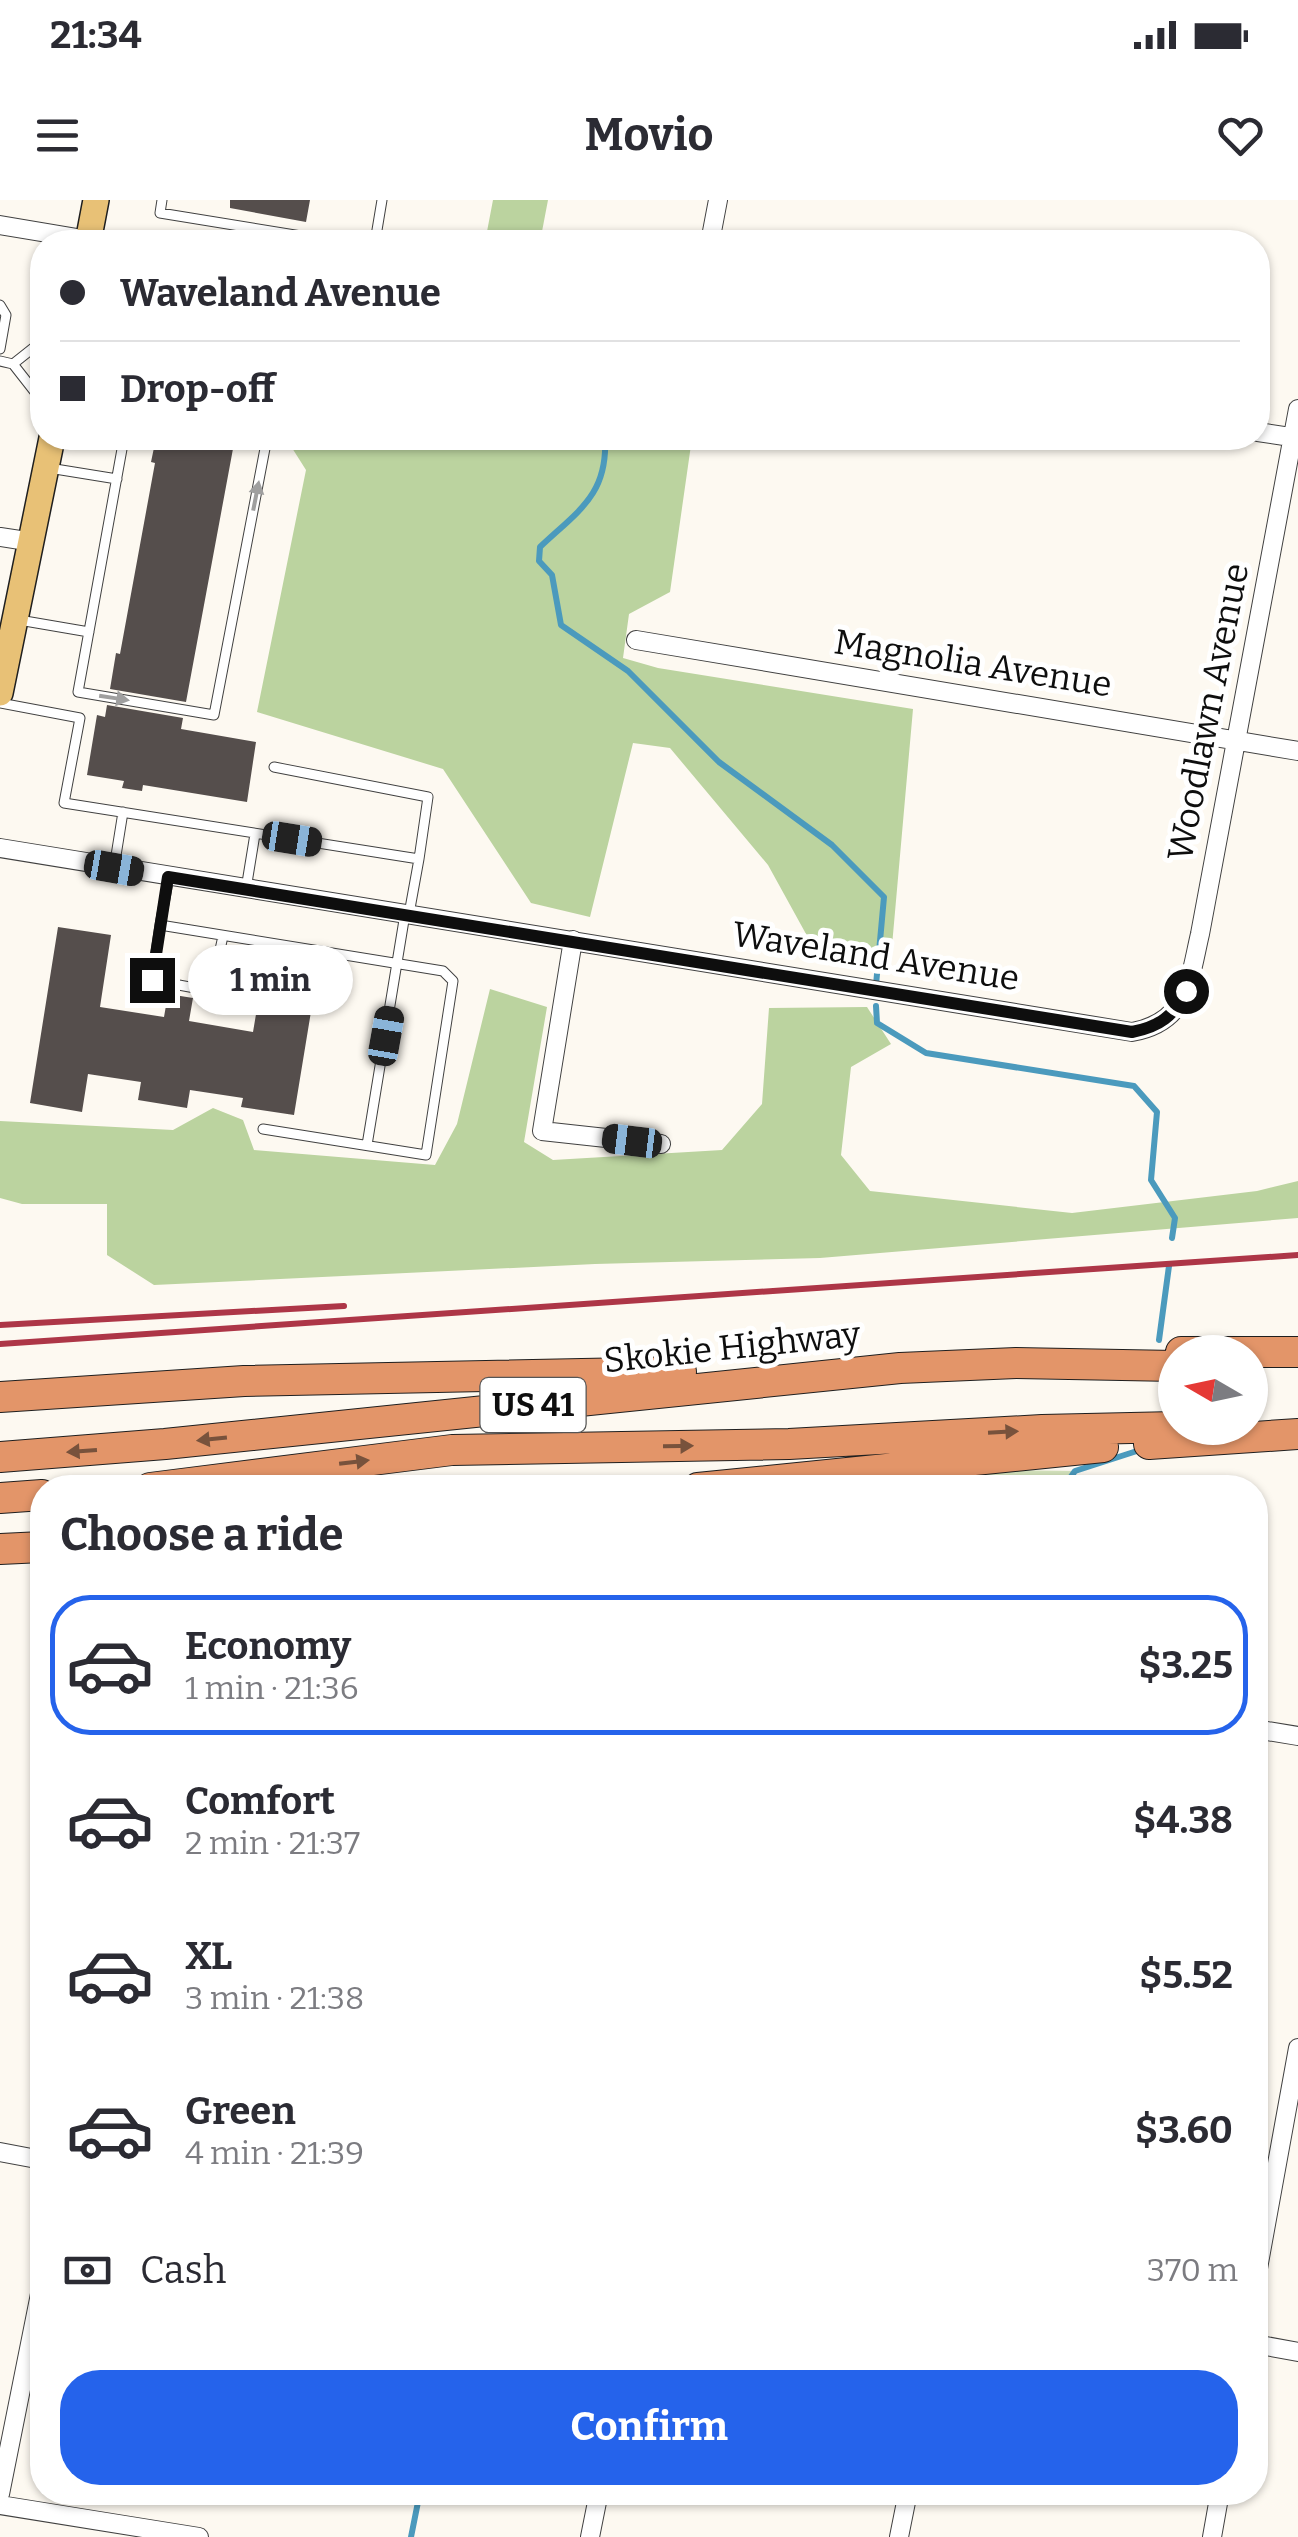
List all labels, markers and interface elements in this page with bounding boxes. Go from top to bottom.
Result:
text: 21:34 [50,12,142,58]
icon: menu [30,108,85,163]
text: Movio [585,108,713,162]
icon: heart [1213,108,1268,163]
text: Waveland Avenue [120,270,441,316]
text: Drop-off [120,366,275,412]
one-way arrow [248,480,264,511]
street label: Woodlawn Avenue [1159,560,1257,864]
street label: Magnolia Avenue [831,620,1115,706]
one-way arrow [98,691,130,706]
car [260,819,324,859]
car [82,848,146,888]
street label: Waveland Avenue [730,913,1022,999]
callout: 1 min [187,945,352,1015]
route end [130,958,175,1003]
text: 1 min [230,961,311,999]
route start [1164,969,1209,1014]
car [366,1004,406,1068]
car [600,1122,664,1160]
street label: Skokie Highway [602,1313,863,1381]
north arrow [1158,1335,1268,1445]
map controls [1158,1335,1268,1445]
road number: US 41 [480,1378,586,1432]
one-way arrow [987,1424,1019,1440]
one-way arrow [195,1431,227,1447]
one-way arrow [663,1437,695,1453]
one-way arrow [66,1443,98,1459]
one-way arrow [338,1454,370,1470]
text: Choose a ride [60,1508,343,1562]
icon: car [65,1620,155,1710]
text: Economy [185,1623,351,1669]
text: $3.25 [1138,1642,1233,1688]
text: 1 min · 21:36 [185,1669,358,1707]
icon: car [65,1775,155,1865]
text: Comfort [185,1778,335,1824]
text: $4.38 [1133,1797,1233,1843]
text: 2 min · 21:37 [185,1824,360,1862]
icon: car [65,1930,155,2020]
text: XL [185,1933,232,1979]
text: $5.52 [1139,1952,1233,1998]
text: 3 min · 21:38 [185,1979,364,2017]
icon: car [65,2085,155,2175]
text: Green [185,2088,296,2134]
text: $3.60 [1135,2107,1233,2153]
text: 4 min · 21:39 [185,2134,364,2172]
icon: cash [60,2243,115,2298]
text: Cash [140,2247,226,2293]
text: 370 m [1147,2251,1238,2289]
button: Confirm [60,2370,1238,2485]

